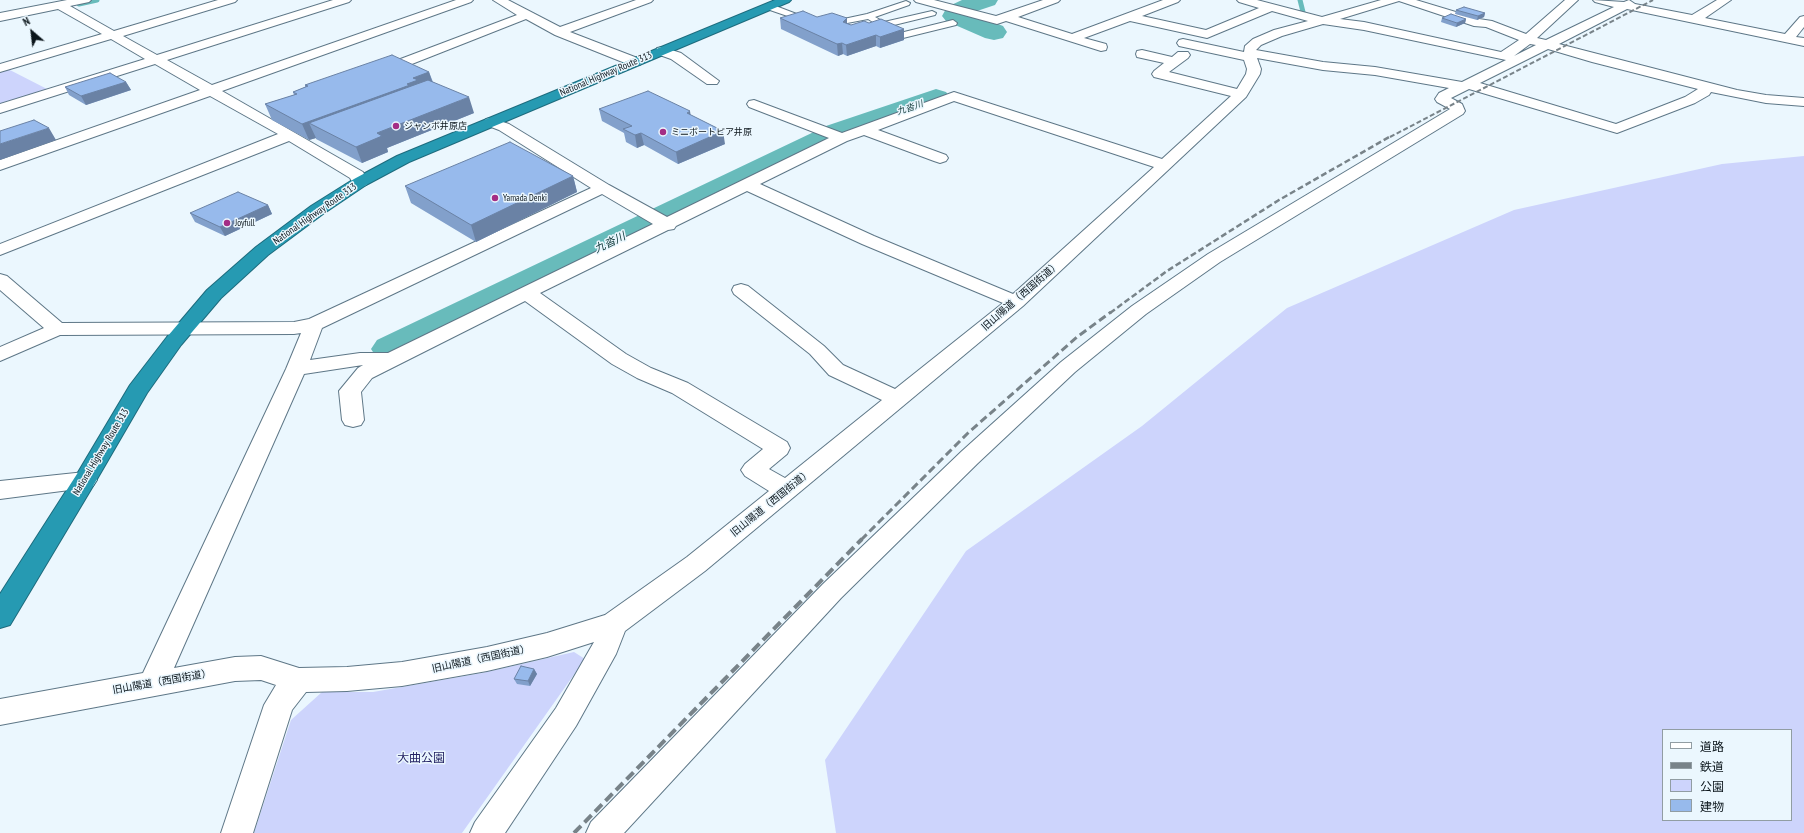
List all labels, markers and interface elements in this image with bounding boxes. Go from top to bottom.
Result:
north arrow [12,12,52,52]
text: N [20,14,32,29]
street label: National Highway Route 313 [558,49,654,99]
water label: 九沓川 [895,98,925,118]
marker: ジャンボ井原店 [391,121,401,131]
place label: ジャンボ井原店 [404,121,467,131]
marker: ミニボートピア井原 [658,127,668,137]
place label: ミニボートピア井原 [671,127,752,137]
street label: National Highway Route 313 [271,181,359,247]
marker: Yamada Denki [490,193,500,203]
place label: Yamada Denki [503,193,547,203]
marker: Joyfull [222,218,232,228]
place label: Joyfull [235,218,255,228]
water label: 九沓川 [592,230,628,256]
street label: 旧山陽道（西国街道） [979,259,1063,333]
street label: National Highway Route 313 [70,406,132,498]
street label: 旧山陽道（西国街道） [728,467,814,539]
street label: 旧山陽道（西国街道） [431,643,531,675]
street label: 旧山陽道（西国街道） [112,667,212,697]
legend [1662,729,1792,821]
text: 道路 [1700,739,1724,754]
park label: 大曲公園 [397,752,445,766]
text: 鉄道 [1700,759,1724,774]
text: 公園 [1700,779,1724,794]
text: 建物 [1700,799,1724,814]

